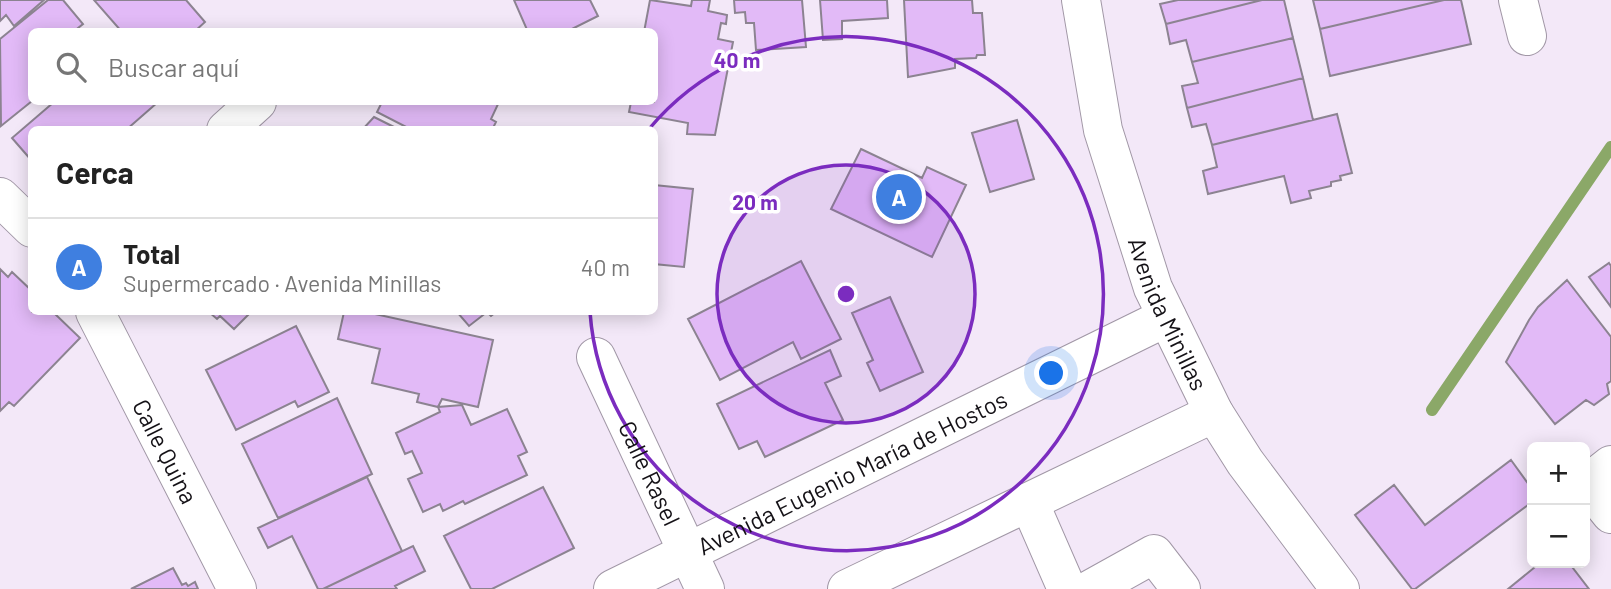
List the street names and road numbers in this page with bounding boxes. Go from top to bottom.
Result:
street label: Avenida Minillas [1123,233,1215,395]
street label: Avenida Eugenio María de Hostos [692,384,1011,560]
street label: Calle Quina [127,394,205,508]
street label: Calle Rasel [613,416,687,530]

